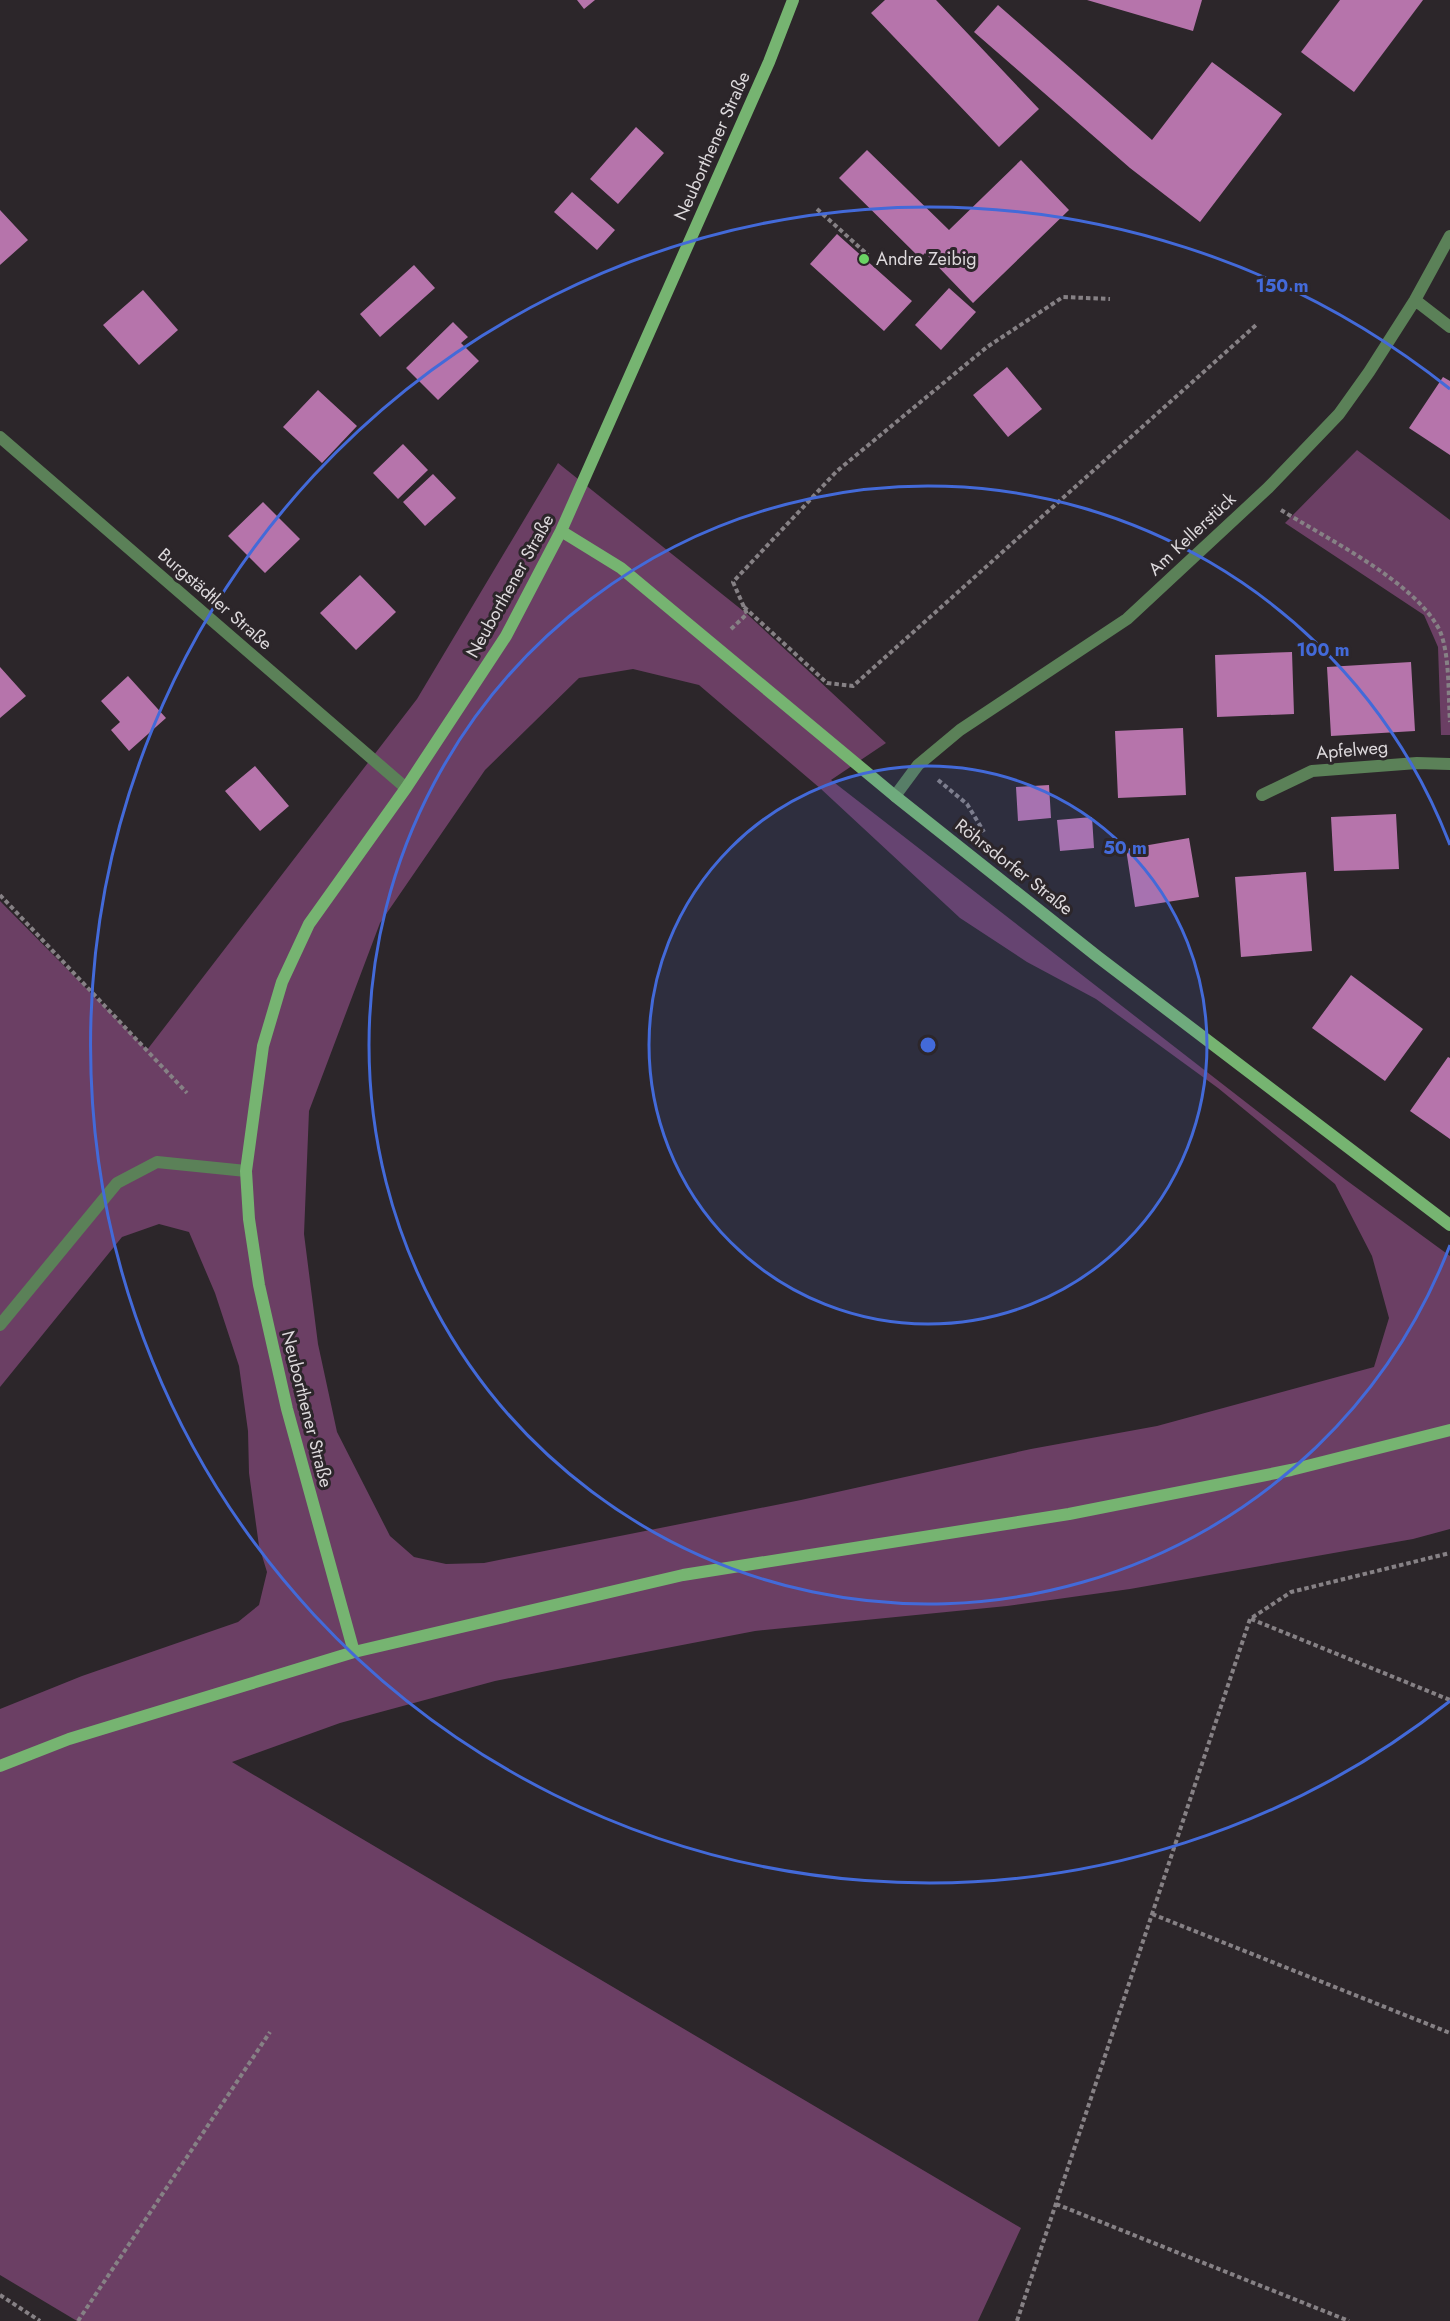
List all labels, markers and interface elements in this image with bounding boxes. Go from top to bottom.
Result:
street label: Neuborthener Straße [667,67,757,225]
place label: Andre Zeibig [876,246,977,272]
marker: Andre Zeibig [857,252,871,266]
text: 150 m [1256,273,1308,299]
street label: Am Kellerstück [1142,486,1242,582]
street label: Neuborthener Straße [460,509,560,663]
street label: Burgstädtler Straße [152,542,278,656]
text: 100 m [1296,637,1350,663]
street label: Apfelweg [1315,734,1389,766]
street label: Röhrsdorfer Straße [949,813,1079,921]
text: 50 m [1103,835,1147,861]
centre of rings [918,1035,938,1055]
street label: Neuborthener Straße [275,1328,339,1490]

